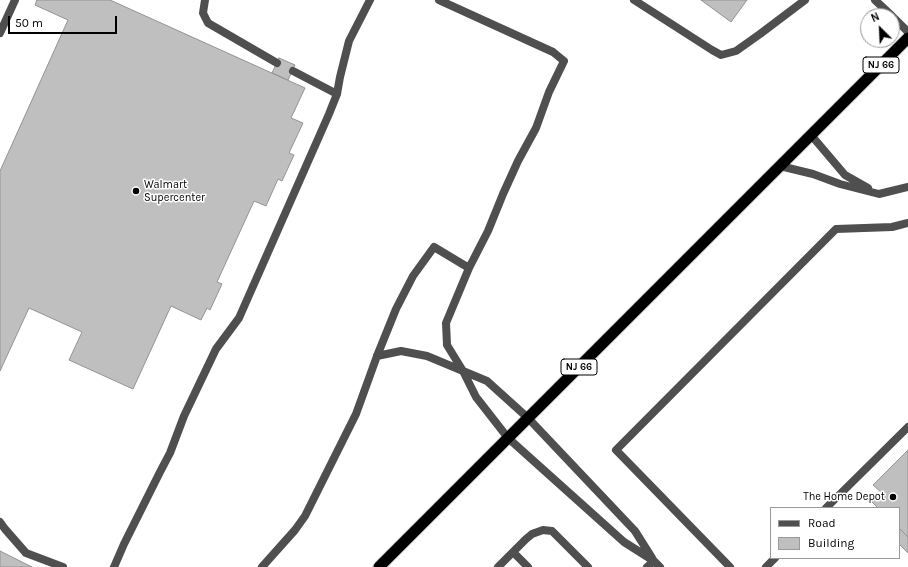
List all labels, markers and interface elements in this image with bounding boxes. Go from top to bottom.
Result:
scale bar [10,8,119,34]
north arrow [860,8,900,48]
text: N [869,10,882,25]
text: 50 m [15,16,43,30]
road number: NJ 66 [863,57,899,73]
place label: Walmart Supercenter [144,178,205,204]
marker: Walmart Supercenter [131,186,141,196]
road number: NJ 66 [561,359,597,375]
place label: The Home Depot [803,490,885,504]
marker: The Home Depot [888,492,898,502]
legend [770,507,900,559]
text: Road [808,516,836,530]
text: Building [808,536,854,550]

